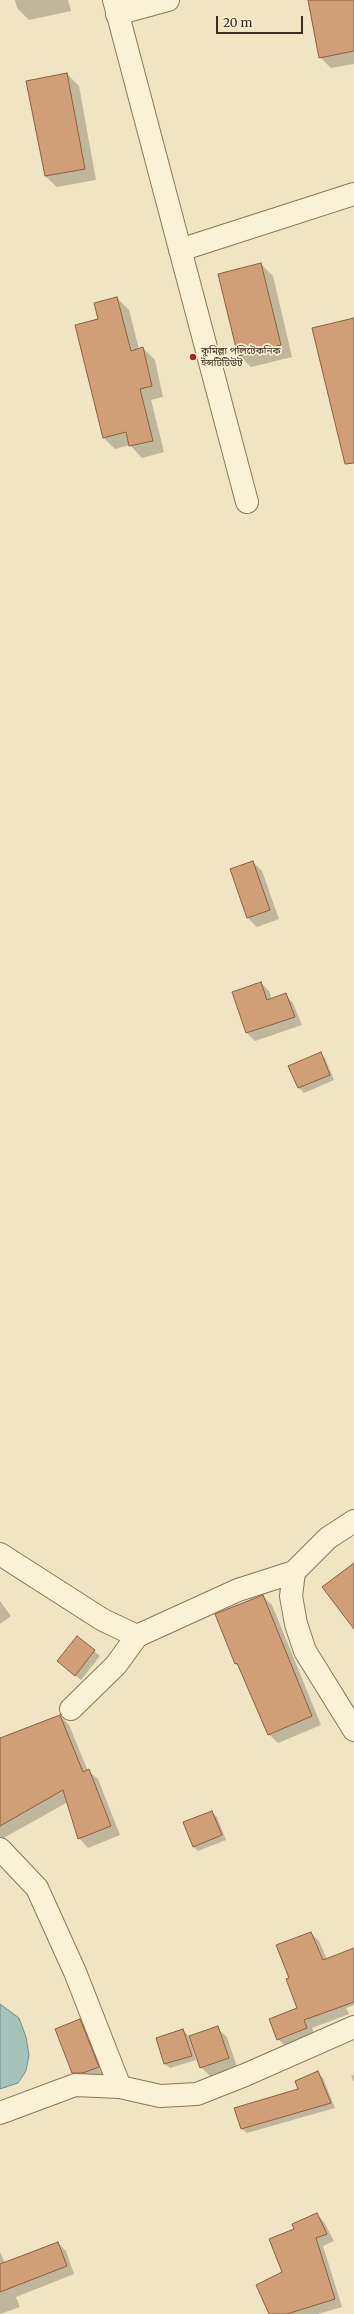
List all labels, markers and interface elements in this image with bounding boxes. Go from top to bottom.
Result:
scale bar [218,8,305,34]
text: 20 m [223,15,252,30]
place label: কুমিল্লা পলিটেকনিক ইন্সটিটিউট [201,345,281,368]
marker: কুমিল্লা পলিটেকনিক ইন্সটিটিউট [188,352,198,362]

